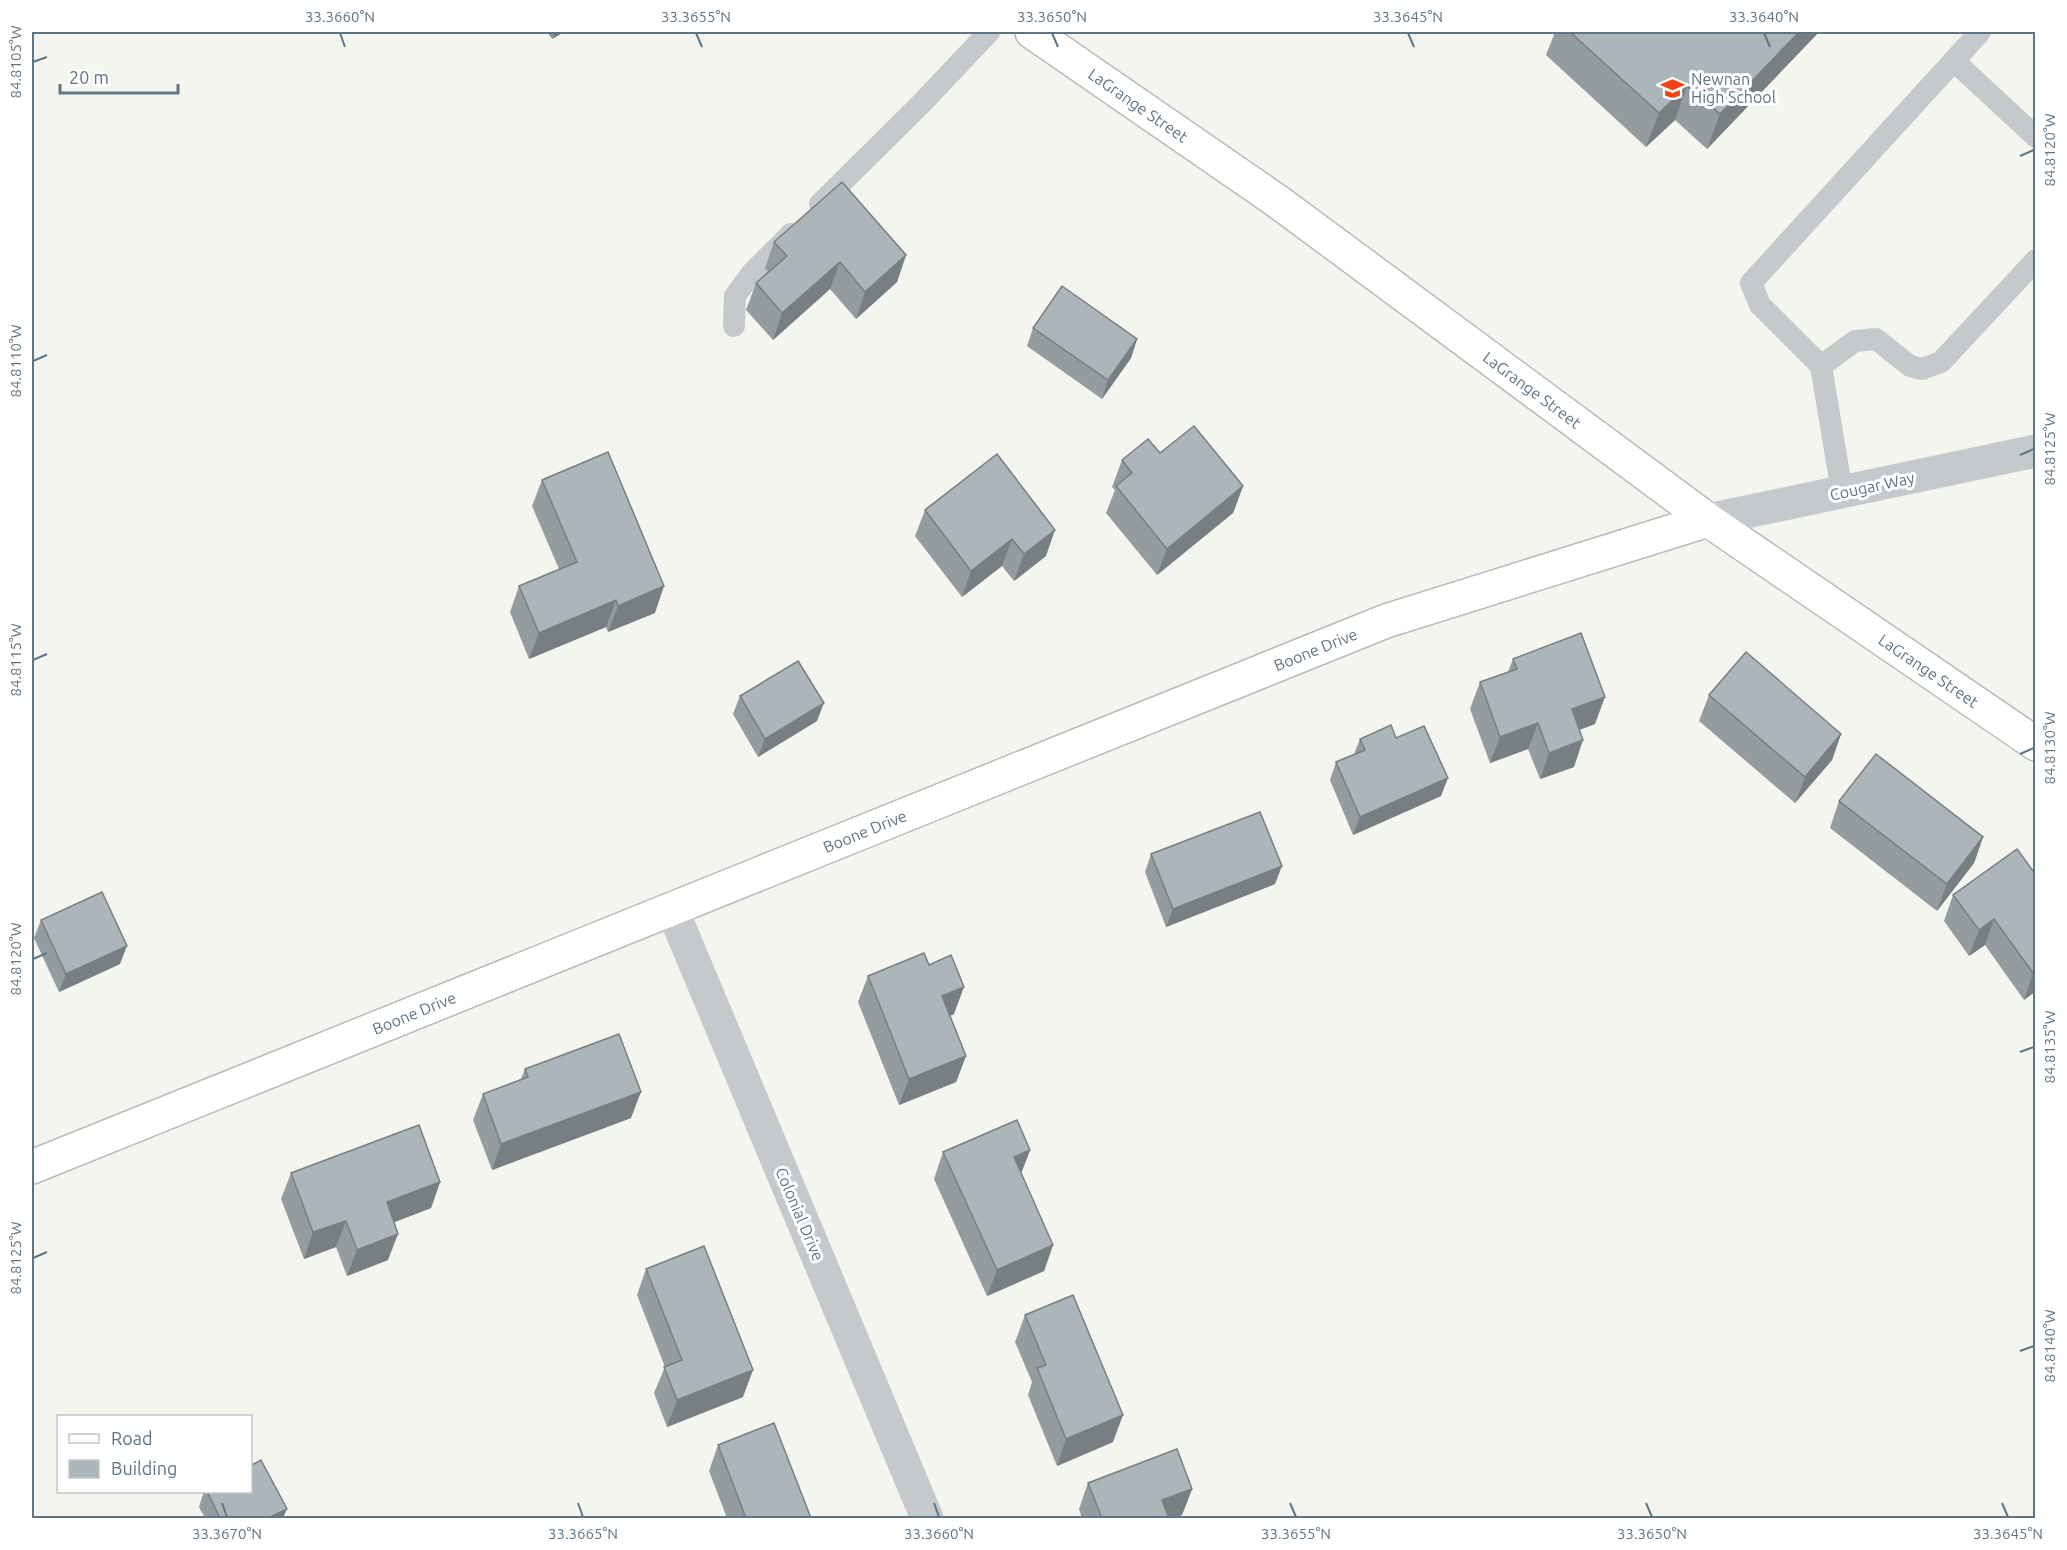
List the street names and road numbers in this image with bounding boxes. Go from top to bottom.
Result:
street label: LaGrange Street [1085,65,1192,146]
street label: LaGrange Street [1480,348,1585,432]
street label: Cougar Way [1828,468,1916,504]
street label: Boone Drive [1271,625,1360,674]
street label: LaGrange Street [1875,630,1983,711]
street label: Boone Drive [820,806,909,856]
street label: Boone Drive [370,988,458,1038]
street label: Colonial Drive [772,1165,828,1263]

